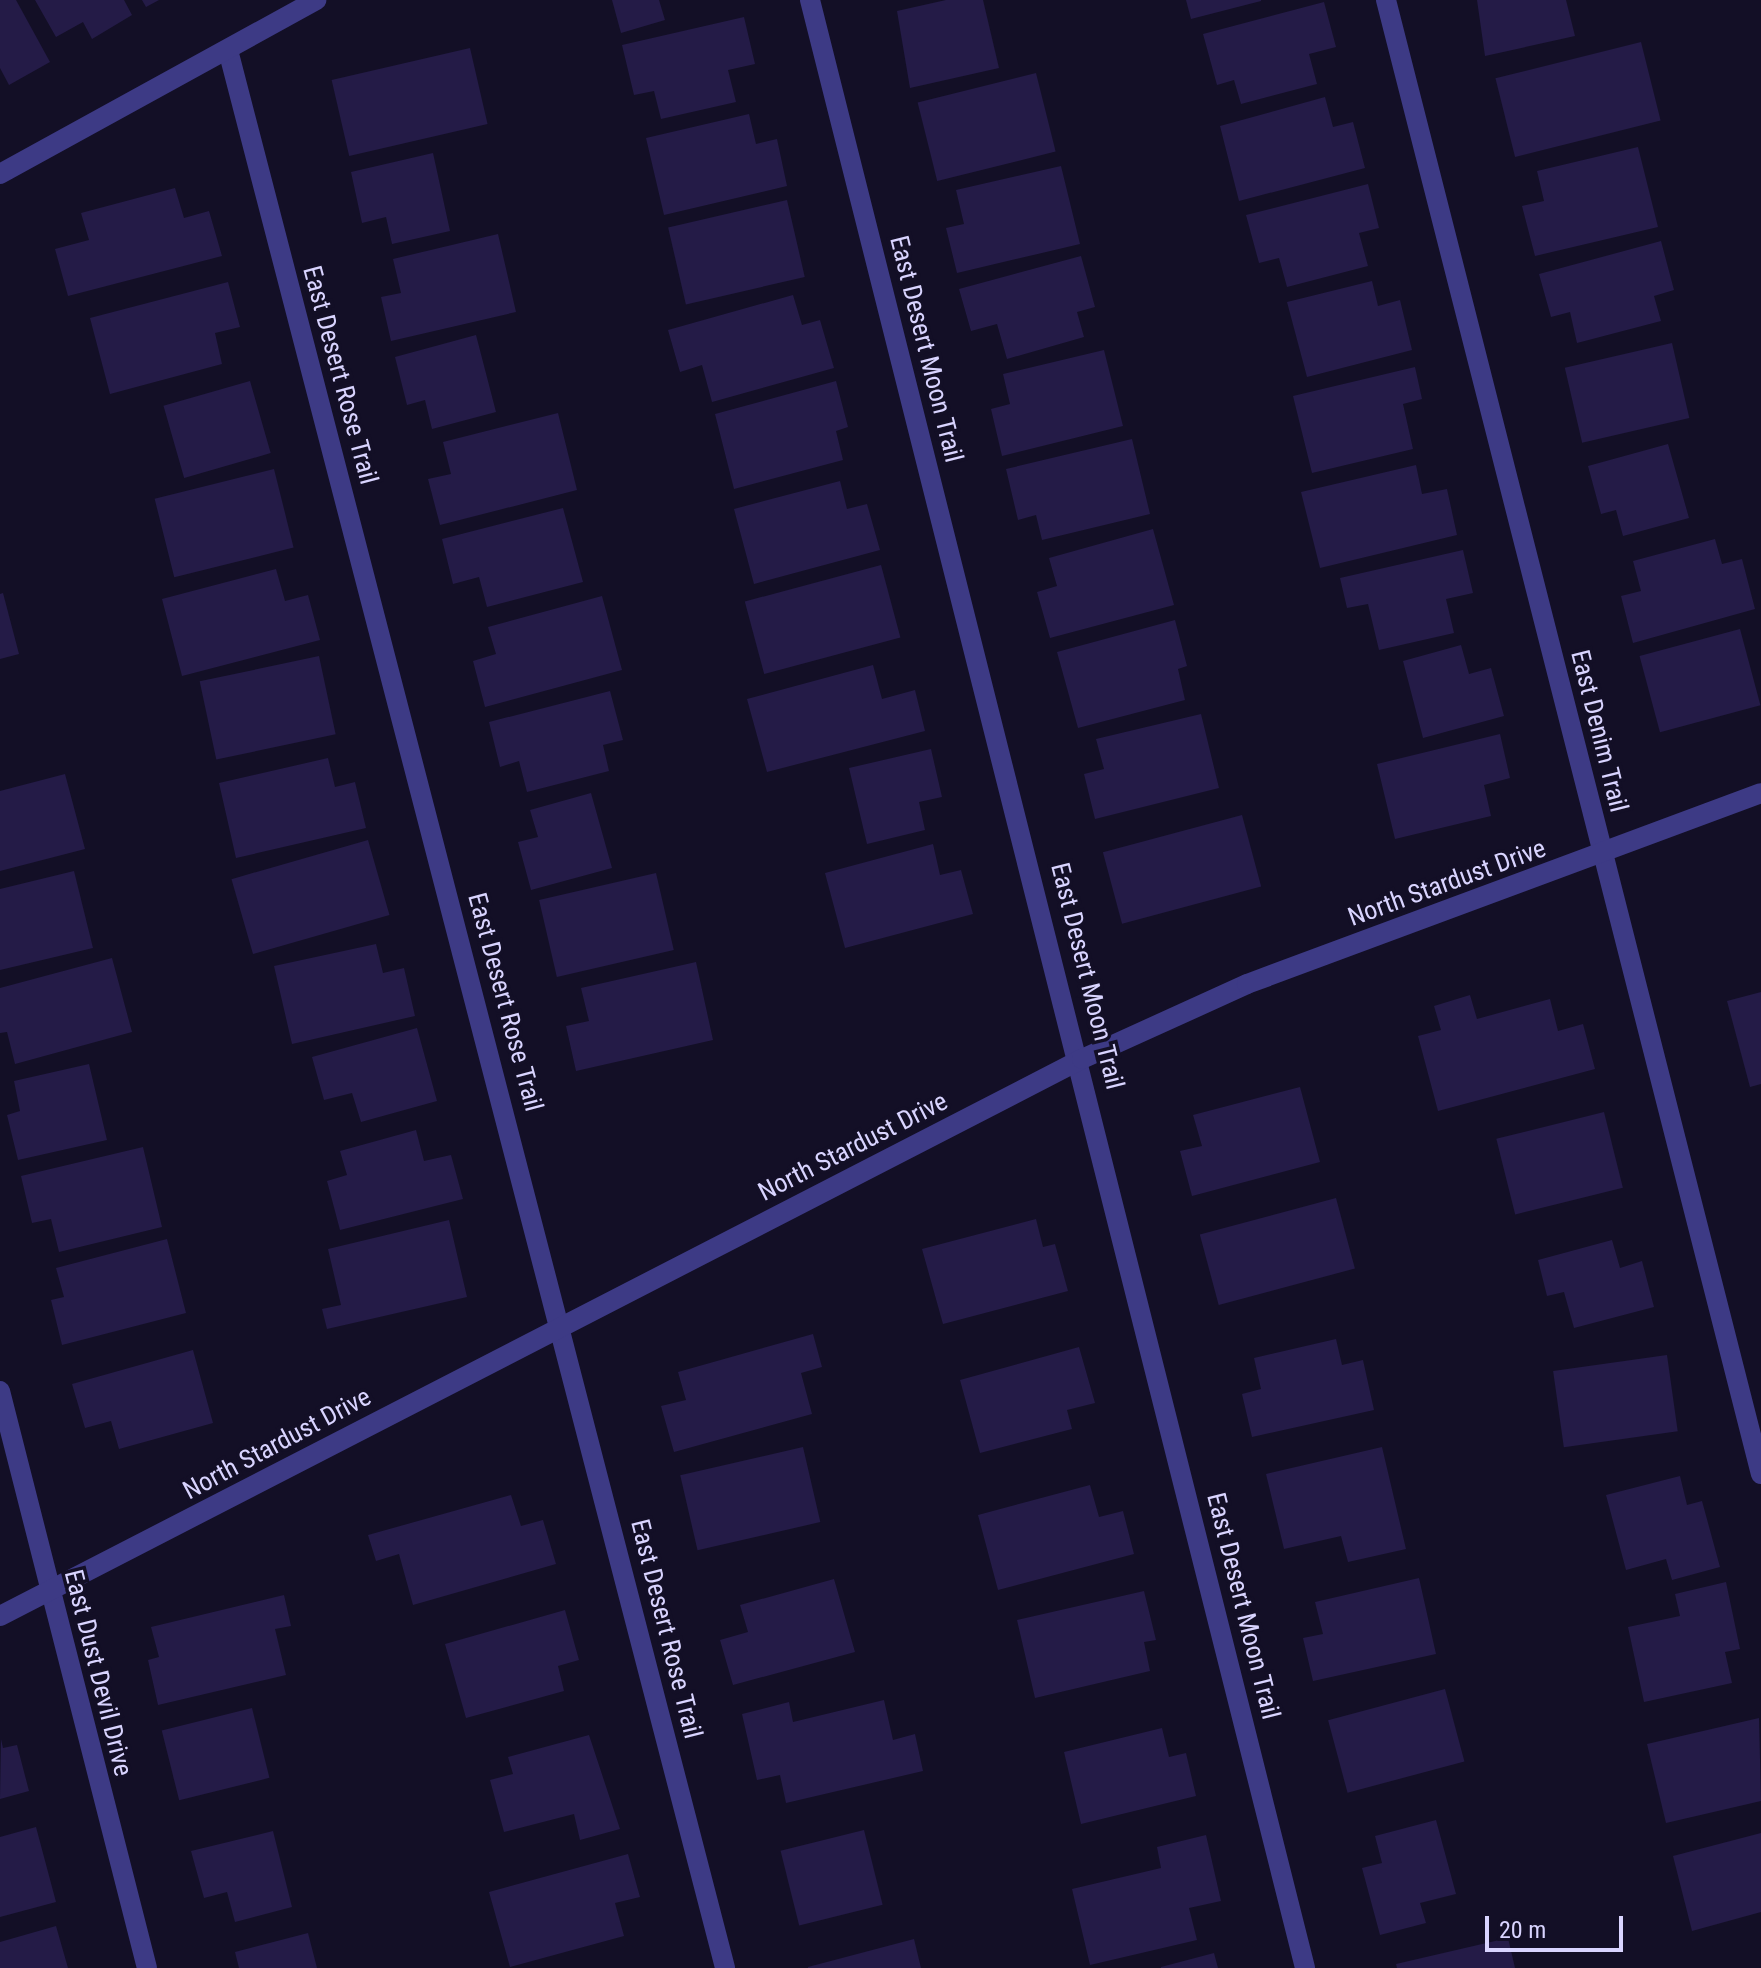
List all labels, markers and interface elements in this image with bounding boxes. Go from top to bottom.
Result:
street label: East Desert Moon Trail [883,232,969,466]
street label: East Desert Rose Trail [296,262,384,488]
street label: East Denim Trail [1564,646,1634,816]
street label: North Stardust Drive [1344,833,1550,933]
street label: East Desert Moon Trail [1044,859,1130,1093]
street label: East Desert Rose Trail [461,889,549,1115]
street label: North Stardust Drive [753,1086,953,1208]
street label: North Stardust Drive [178,1381,376,1507]
street label: East Desert Moon Trail [1200,1489,1286,1723]
street label: East Desert Rose Trail [624,1516,708,1742]
street label: East Dust Devil Drive [57,1567,139,1779]
scale bar [1489,1900,1627,1950]
text: 20 m [1499,1916,1546,1944]

